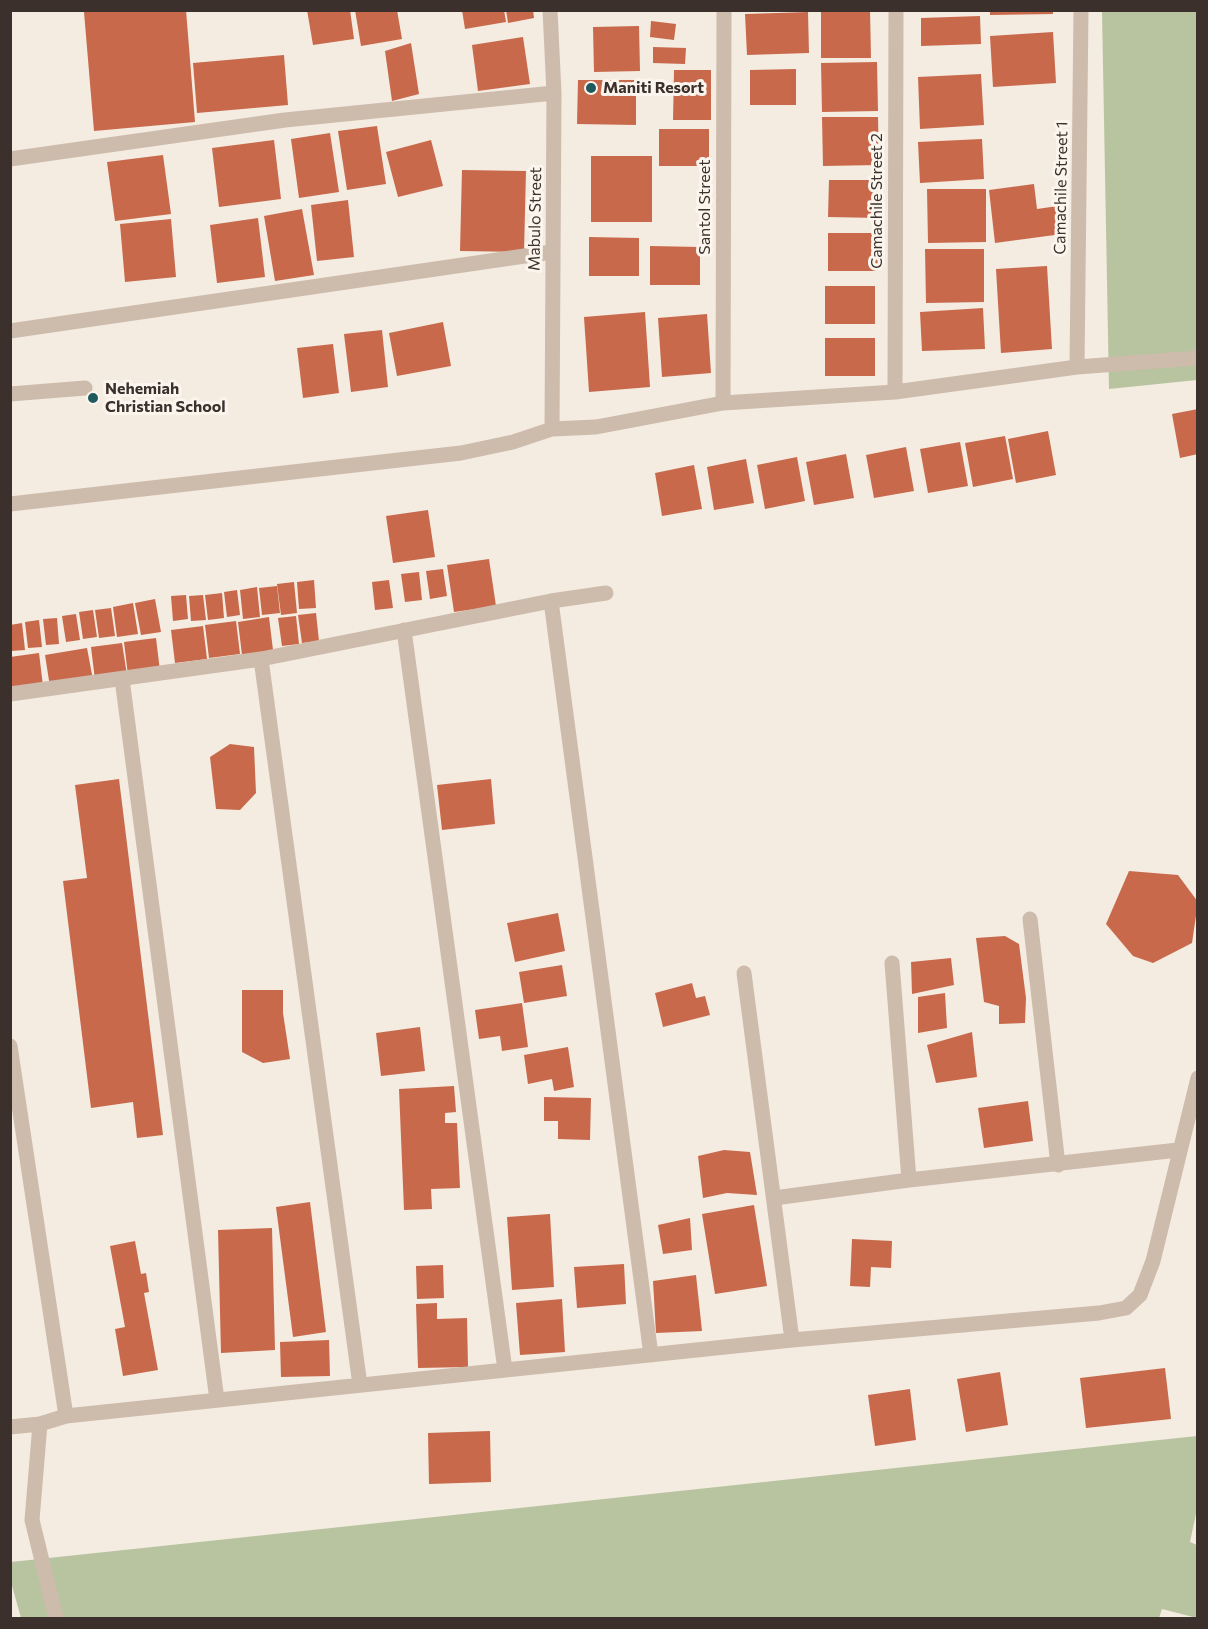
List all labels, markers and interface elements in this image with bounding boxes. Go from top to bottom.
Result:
place label: Maniti Resort [603,78,704,98]
marker: Maniti Resort [584,81,598,95]
street label: Camachile Street 1 [1050,121,1072,255]
street label: Camachile Street 2 [867,133,887,269]
street label: Santol Street [695,159,715,255]
street label: Mabulo Street [524,167,546,271]
place label: Nehemiah Christian School [105,379,226,417]
marker: Nehemiah Christian School [86,391,100,405]

